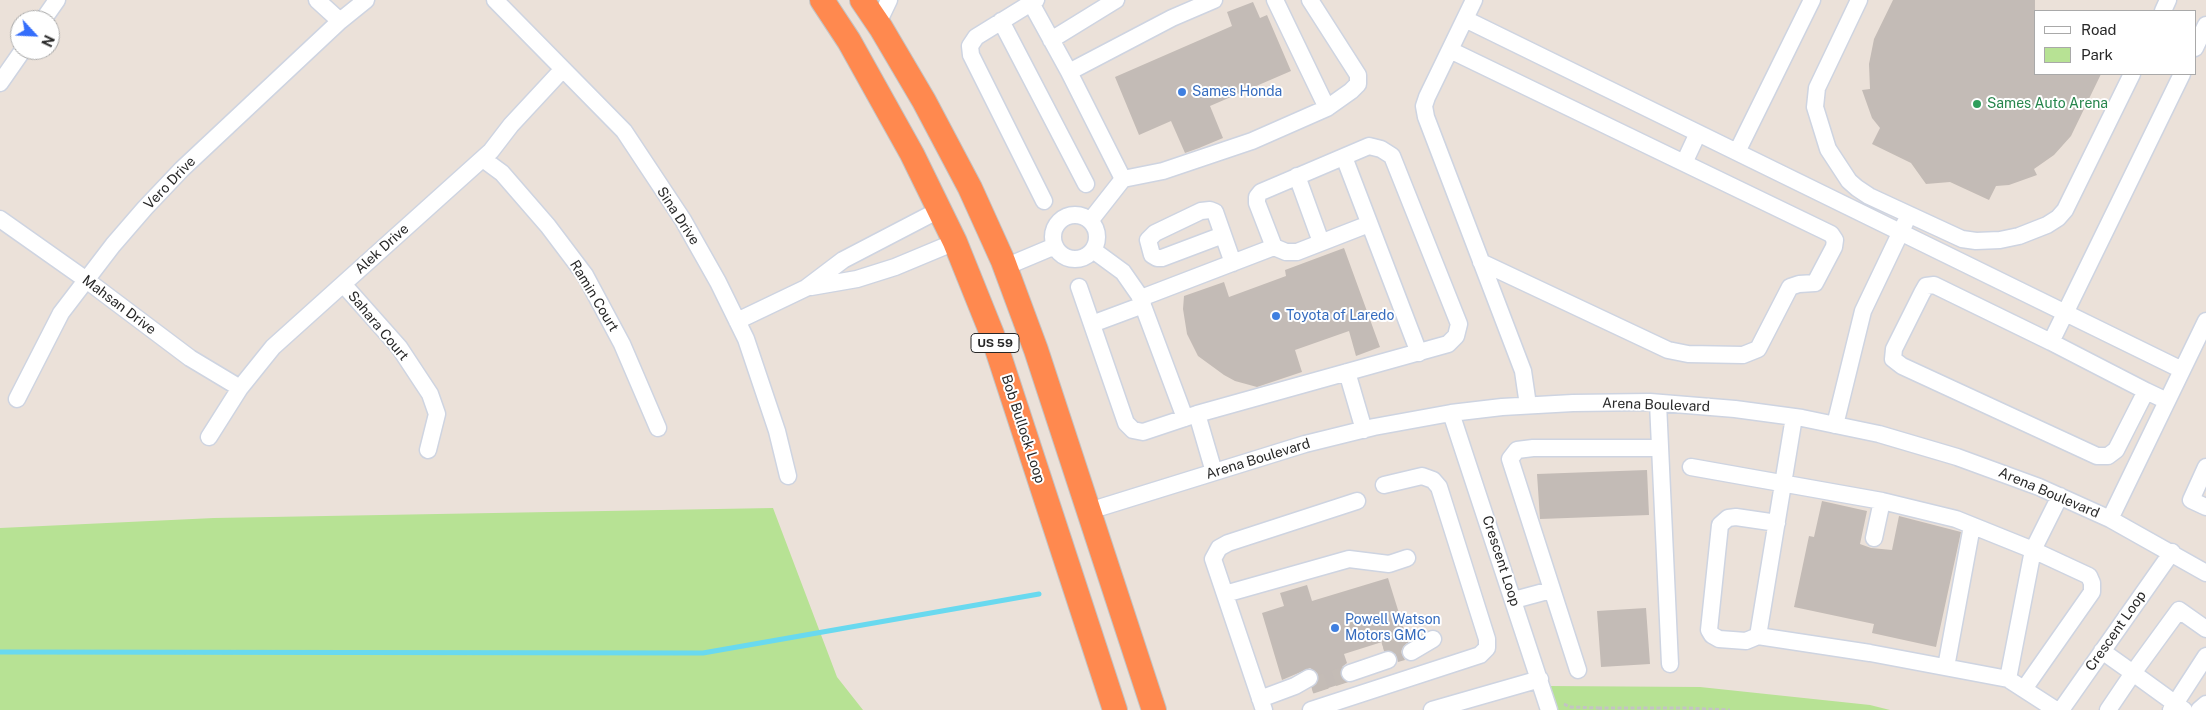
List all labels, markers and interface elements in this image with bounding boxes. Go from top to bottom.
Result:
north arrow [10,10,60,60]
legend [2034,10,2196,75]
text: Road [2081,21,2117,38]
text: N [38,33,57,49]
text: Park [2081,46,2113,63]
place label: Sames Honda [1192,84,1282,100]
marker: Sames Honda [1176,86,1188,98]
place label: Sames Auto Arena [1987,96,2108,112]
marker: Sames Auto Arena [1971,98,1983,110]
street label: Vero Drive [141,153,199,213]
street label: Sina Drive [653,184,703,248]
street label: Alek Drive [352,221,412,277]
street label: Ramin Court [566,257,622,335]
street label: Mahsan Drive [79,272,159,338]
street label: Sahara Court [344,288,412,364]
place label: Toyota of Laredo [1286,308,1394,324]
marker: Toyota of Laredo [1270,310,1282,322]
road number: US 59 [971,333,1019,352]
street label: Bob Bullock Loop [998,373,1048,485]
street label: Arena Boulevard [1602,395,1710,415]
street label: Arena Boulevard [1204,435,1312,483]
street label: Arena Boulevard [1996,464,2102,522]
street label: Crescent Loop [1478,514,1524,608]
street label: Crescent Loop [2082,588,2150,674]
place label: Powell Watson Motors GMC [1345,612,1441,644]
marker: Powell Watson Motors GMC [1329,622,1341,634]

